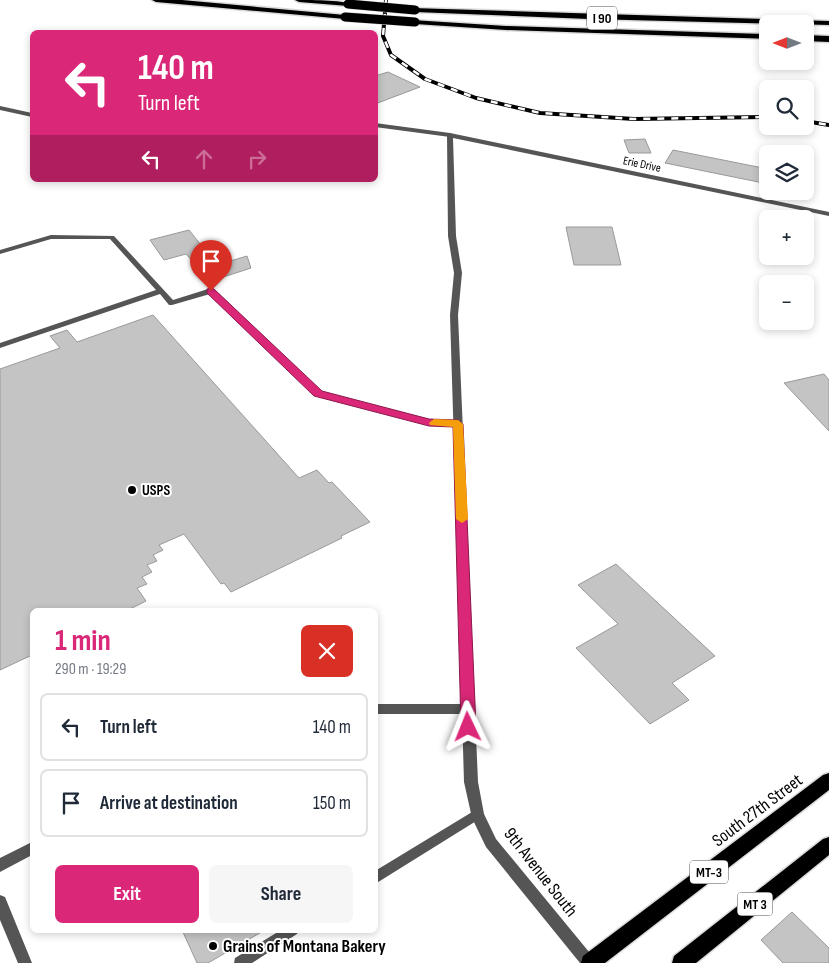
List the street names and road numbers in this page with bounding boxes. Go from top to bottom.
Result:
road number: I 90 [587,7,617,30]
street label: Erie Drive [622,153,662,176]
street label: South 27th Street [708,769,807,851]
street label: 9th Avenue South [499,824,582,921]
road number: MT-3 [690,860,728,884]
road number: MT 3 [738,892,772,916]

